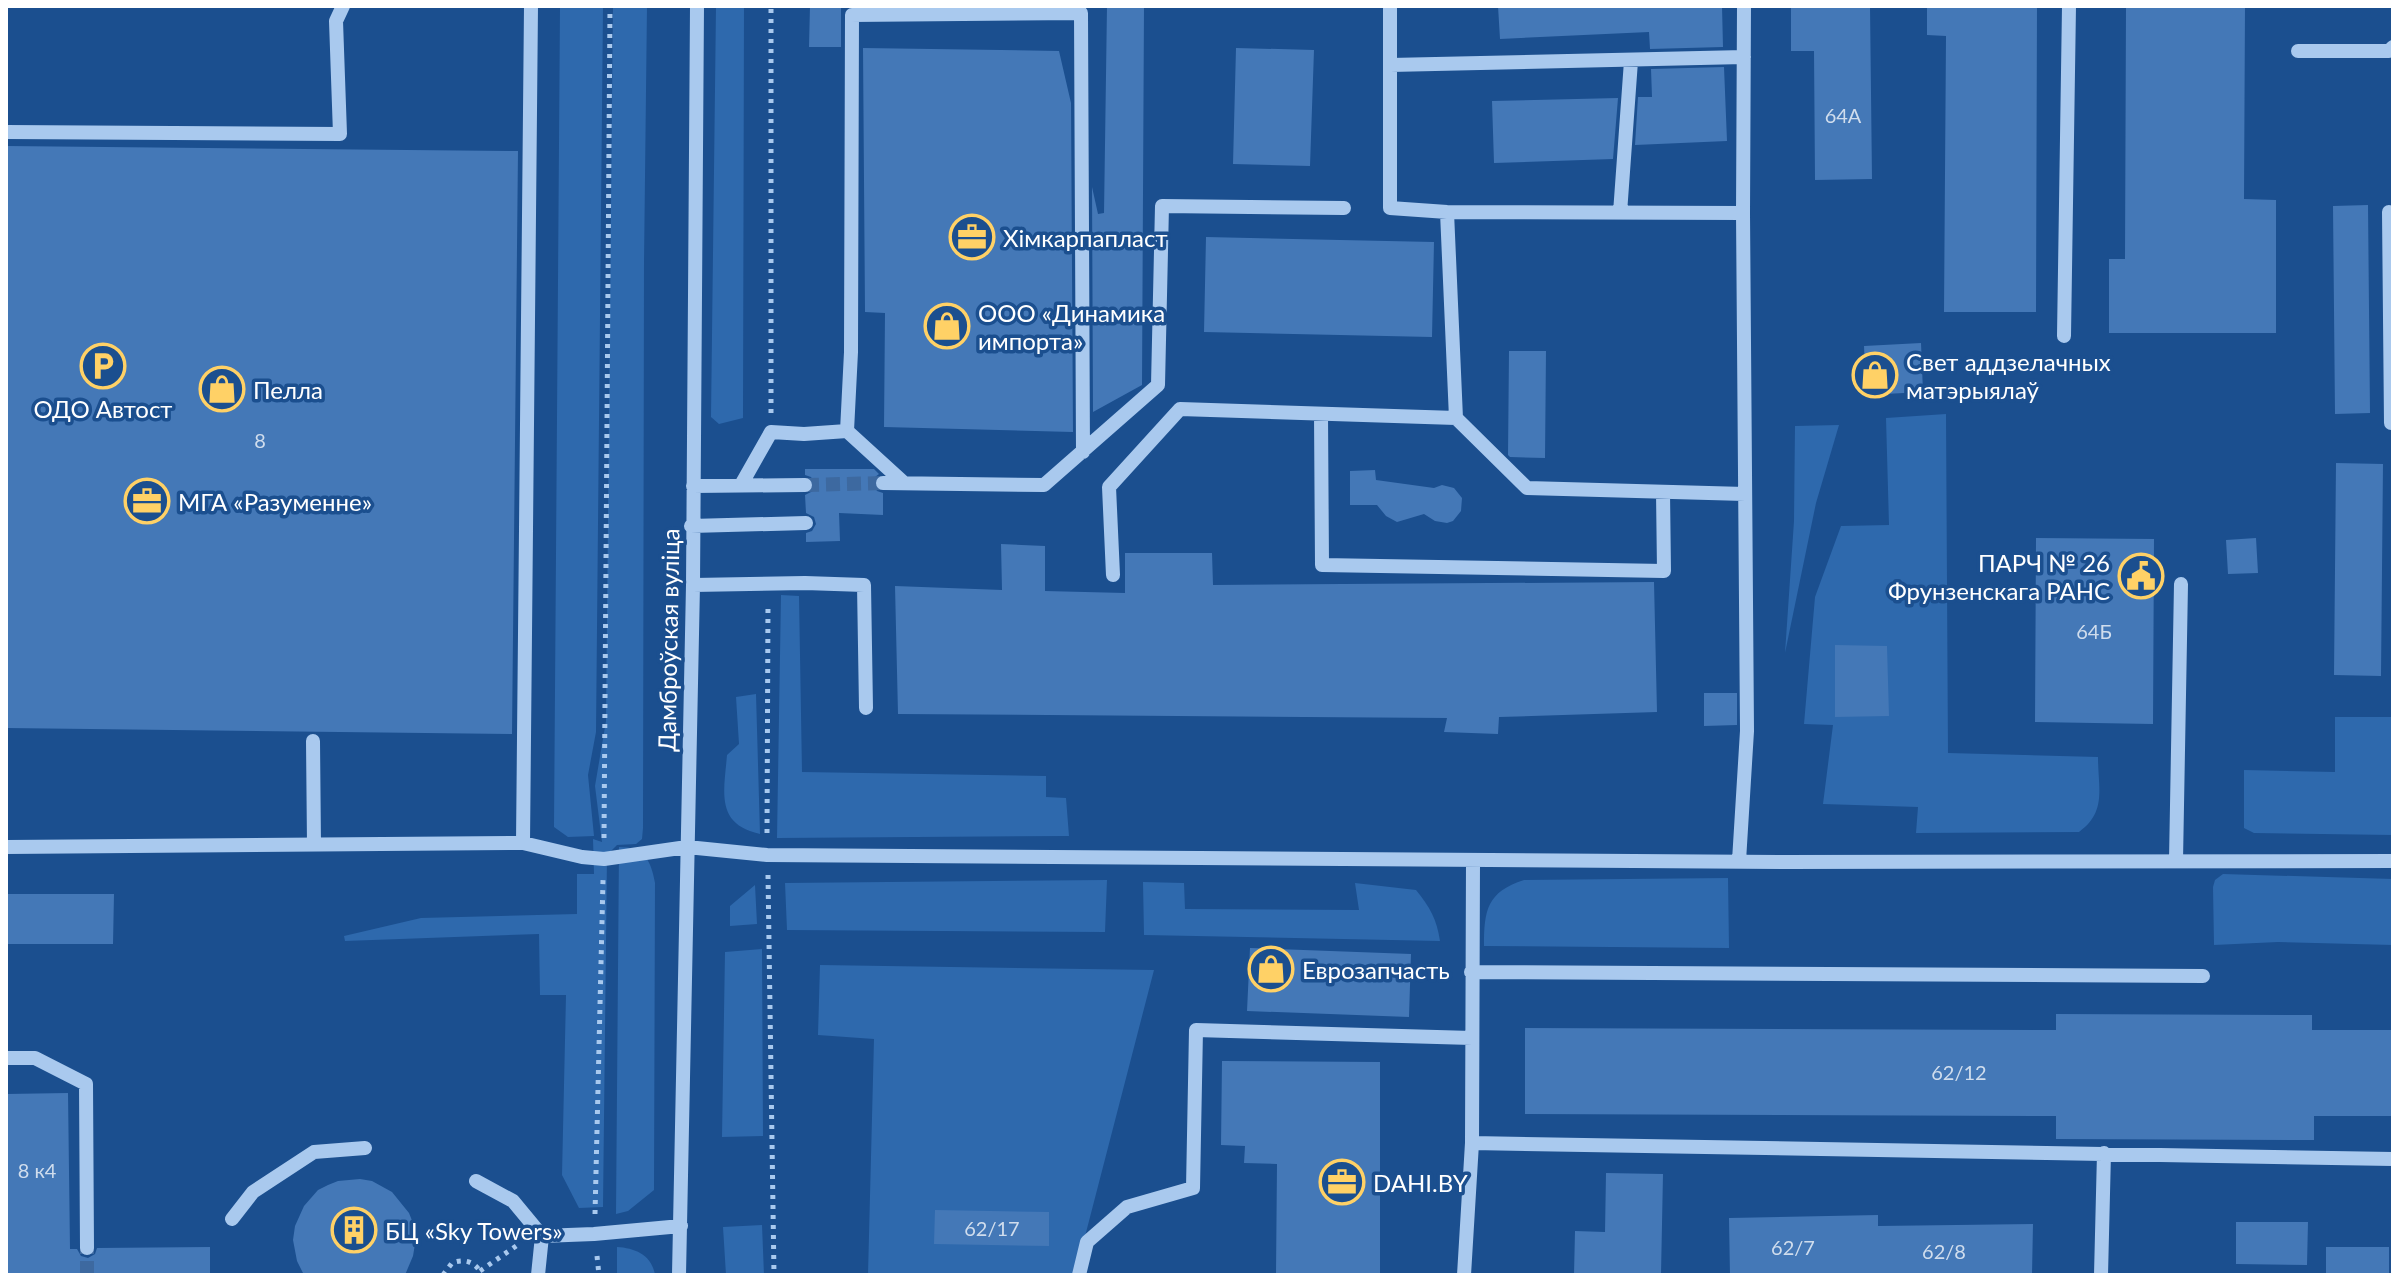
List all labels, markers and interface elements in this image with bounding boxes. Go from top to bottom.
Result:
house number: 64А [1825,103,1862,127]
office icon: Хімкарпапласт [948,213,996,261]
place label: Хімкарпапласт [1003,223,1168,252]
place label: ООО «Динамика импорта» [978,298,1165,355]
shop icon: ООО «Динамика импорта» [923,302,971,350]
parking icon: ОДО Автост [79,342,127,390]
place label: Свет аддзелачных матэрыялаў [1906,347,2111,404]
shop icon: Свет аддзелачных матэрыялаў [1851,351,1899,399]
shop icon: Пелла [198,365,246,413]
place label: Пелла [253,375,323,404]
place label: ОДО Автост [34,394,173,423]
house number: 8 [254,428,266,452]
office icon: МГА «Разуменне» [123,477,171,525]
place label: МГА «Разуменне» [178,487,372,516]
street label: Дамброўская вуліца [652,528,684,752]
place label: ПАРЧ № 26 Фрунзенскага РАНС [1888,548,2110,605]
public building icon: ПАРЧ № 26 Фрунзенскага РАНС [2117,552,2165,600]
house number: 64Б [2076,619,2112,643]
shop icon: Еврозапчасть [1247,945,1295,993]
place label: Еврозапчасть [1302,955,1450,984]
house number: 62/12 [1931,1060,1987,1084]
house number: 8 к4 [18,1158,57,1182]
office icon: DAHI.BY [1318,1158,1366,1206]
place label: DAHI.BY [1373,1168,1468,1197]
building icon: БЦ «Sky Towers» [330,1206,378,1254]
place label: БЦ «Sky Towers» [385,1216,563,1245]
house number: 62/17 [964,1216,1020,1240]
house number: 62/7 [1771,1235,1815,1259]
house number: 62/8 [1922,1239,1966,1263]

